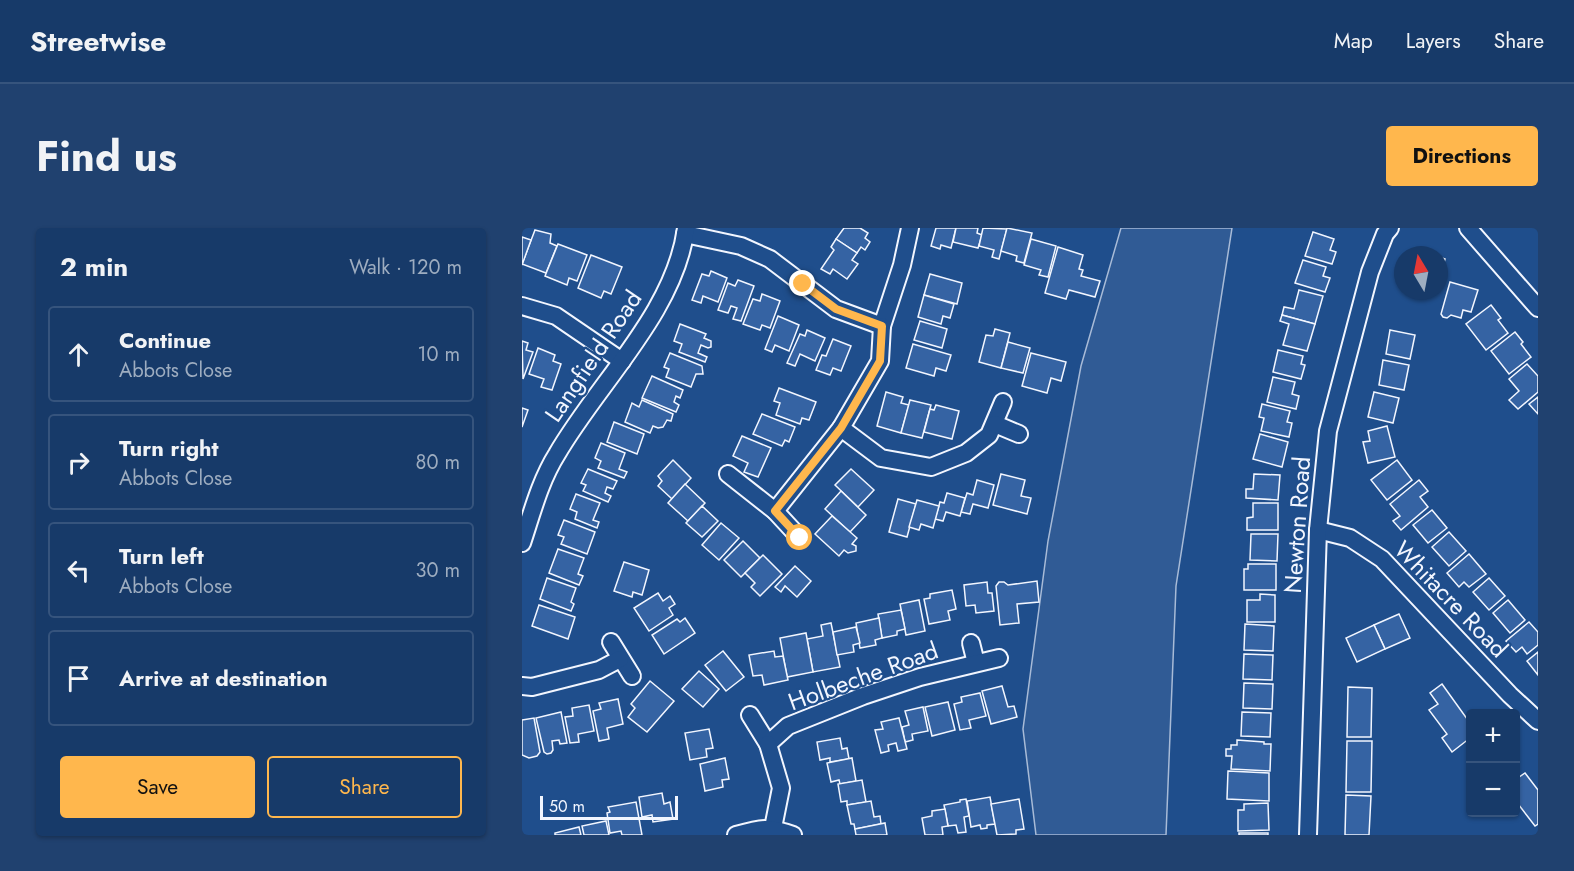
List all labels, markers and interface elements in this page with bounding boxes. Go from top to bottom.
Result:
text: Streetwise [30,21,166,62]
text: Map [1334,26,1373,56]
text: Layers [1406,26,1461,56]
text: Share [1494,26,1544,56]
text: Find us [36,126,177,187]
button: Directions [1386,126,1538,186]
north arrow [1394,246,1448,300]
text: 2 min [60,248,128,286]
text: Walk · 120 m [349,253,462,282]
route end [789,270,815,296]
street label: Langfield Road [536,283,650,429]
text: Continue [119,324,211,356]
icon: ahead [62,338,95,371]
text: 10 m [417,340,460,369]
text: Abbots Close [119,356,232,385]
text: Turn right [119,432,219,464]
icon: right [62,446,95,479]
text: 80 m [415,448,460,477]
street label: Newton Road [1275,455,1319,595]
text: Abbots Close [119,464,232,493]
route start [786,524,812,550]
street label: Whitacre Road [1386,533,1516,665]
text: Turn left [119,540,204,572]
icon: left [62,554,95,587]
text: 30 m [415,556,460,585]
text: Abbots Close [119,572,232,601]
street label: Holbeche Road [783,633,943,719]
icon: arrive [62,662,95,695]
text: Arrive at destination [119,662,328,694]
map controls [1466,709,1520,817]
button: + [1466,709,1520,763]
button: Save [60,756,255,818]
button: Share [267,756,462,818]
button: − [1466,763,1520,817]
scale bar [540,793,678,820]
text: 50 m [549,795,585,818]

